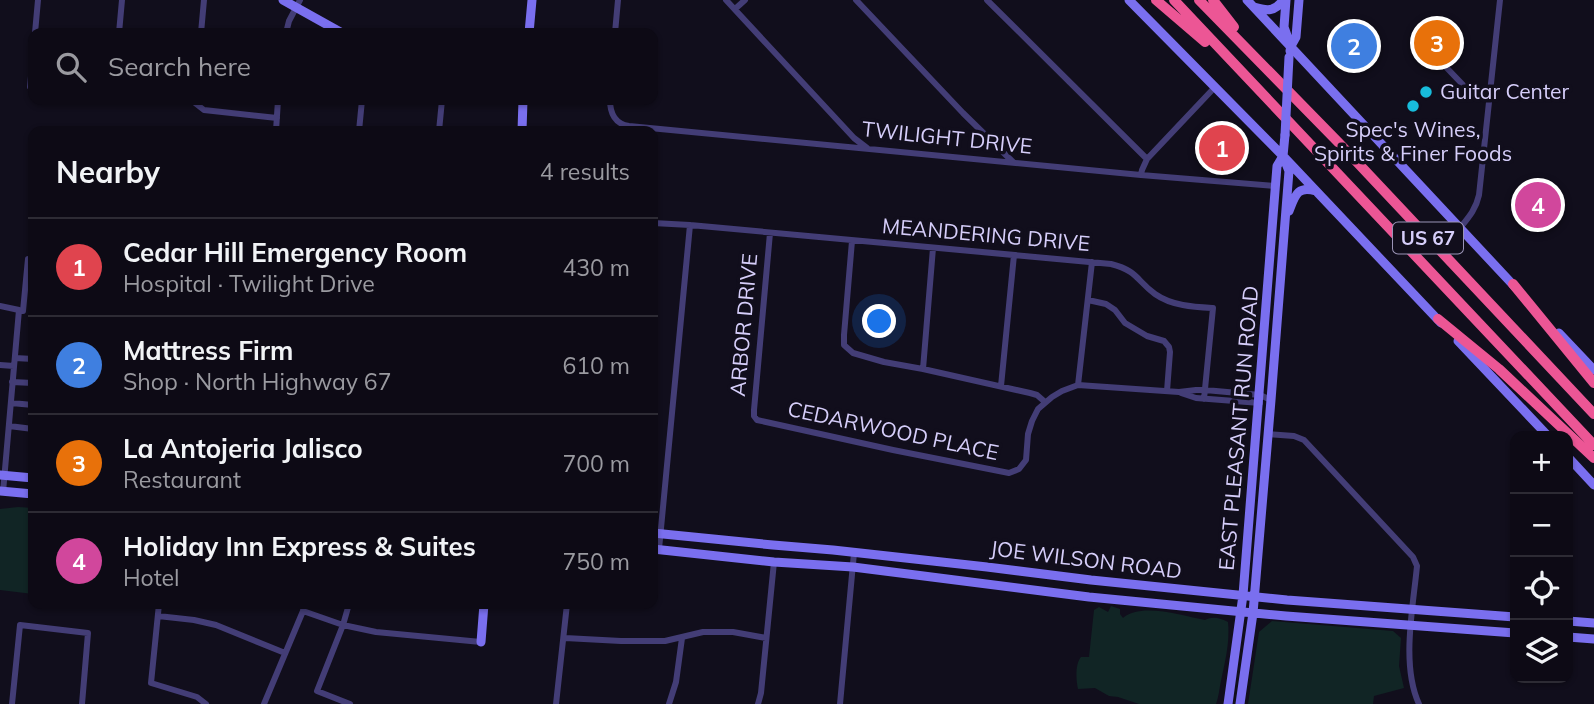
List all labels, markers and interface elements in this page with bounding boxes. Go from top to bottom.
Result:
pin: 3 [1414,17,1460,69]
pin: 2 [1331,20,1377,72]
search box [28,28,658,105]
icon: search [52,48,90,86]
text: Search here [108,50,251,83]
place label: Guitar Center [1440,78,1570,104]
marker: Guitar Center [1418,84,1434,100]
marker: Spec's Wines, Spirits & Finer Foods [1405,98,1421,114]
street label: TWILIGHT DRIVE [861,115,1033,159]
place label: Spec's Wines, Spirits & Finer Foods [1314,116,1512,166]
pin: 1 [1199,122,1245,174]
text: Nearby [56,153,160,191]
text: 4 results [540,157,630,186]
pin: 4 [1515,179,1561,231]
street label: MEANDERING DRIVE [881,212,1091,256]
road number: US 67 [1393,222,1463,254]
text: Cedar Hill Emergency Room [123,236,467,269]
street label: ARBOR DRIVE [724,252,762,397]
text: 1 [72,253,86,282]
text: 430 m [562,253,630,282]
text: Hospital · Twilight Drive [123,269,375,298]
street label: EAST PLEASANT RUN ROAD [1213,285,1263,571]
your location [862,304,896,338]
text: Mattress Firm [123,334,293,367]
text: 2 [72,351,86,380]
text: 610 m [562,351,630,380]
text: Shop · North Highway 67 [123,367,391,396]
street label: CEDARWOOD PLACE [785,395,1001,465]
map controls [1510,431,1573,683]
button: + [1510,431,1573,494]
text: La Antojeria Jalisco [123,432,363,465]
text: 3 [72,449,86,478]
text: 700 m [562,449,630,478]
text: Restaurant [123,465,241,494]
button: − [1510,494,1573,557]
text: Holiday Inn Express & Suites [123,530,476,563]
street label: JOE WILSON ROAD [989,534,1183,584]
text: 4 [72,547,86,576]
text: 750 m [562,547,630,576]
button: locate [1510,557,1573,620]
text: Hotel [123,563,180,592]
button: layers [1510,620,1573,683]

